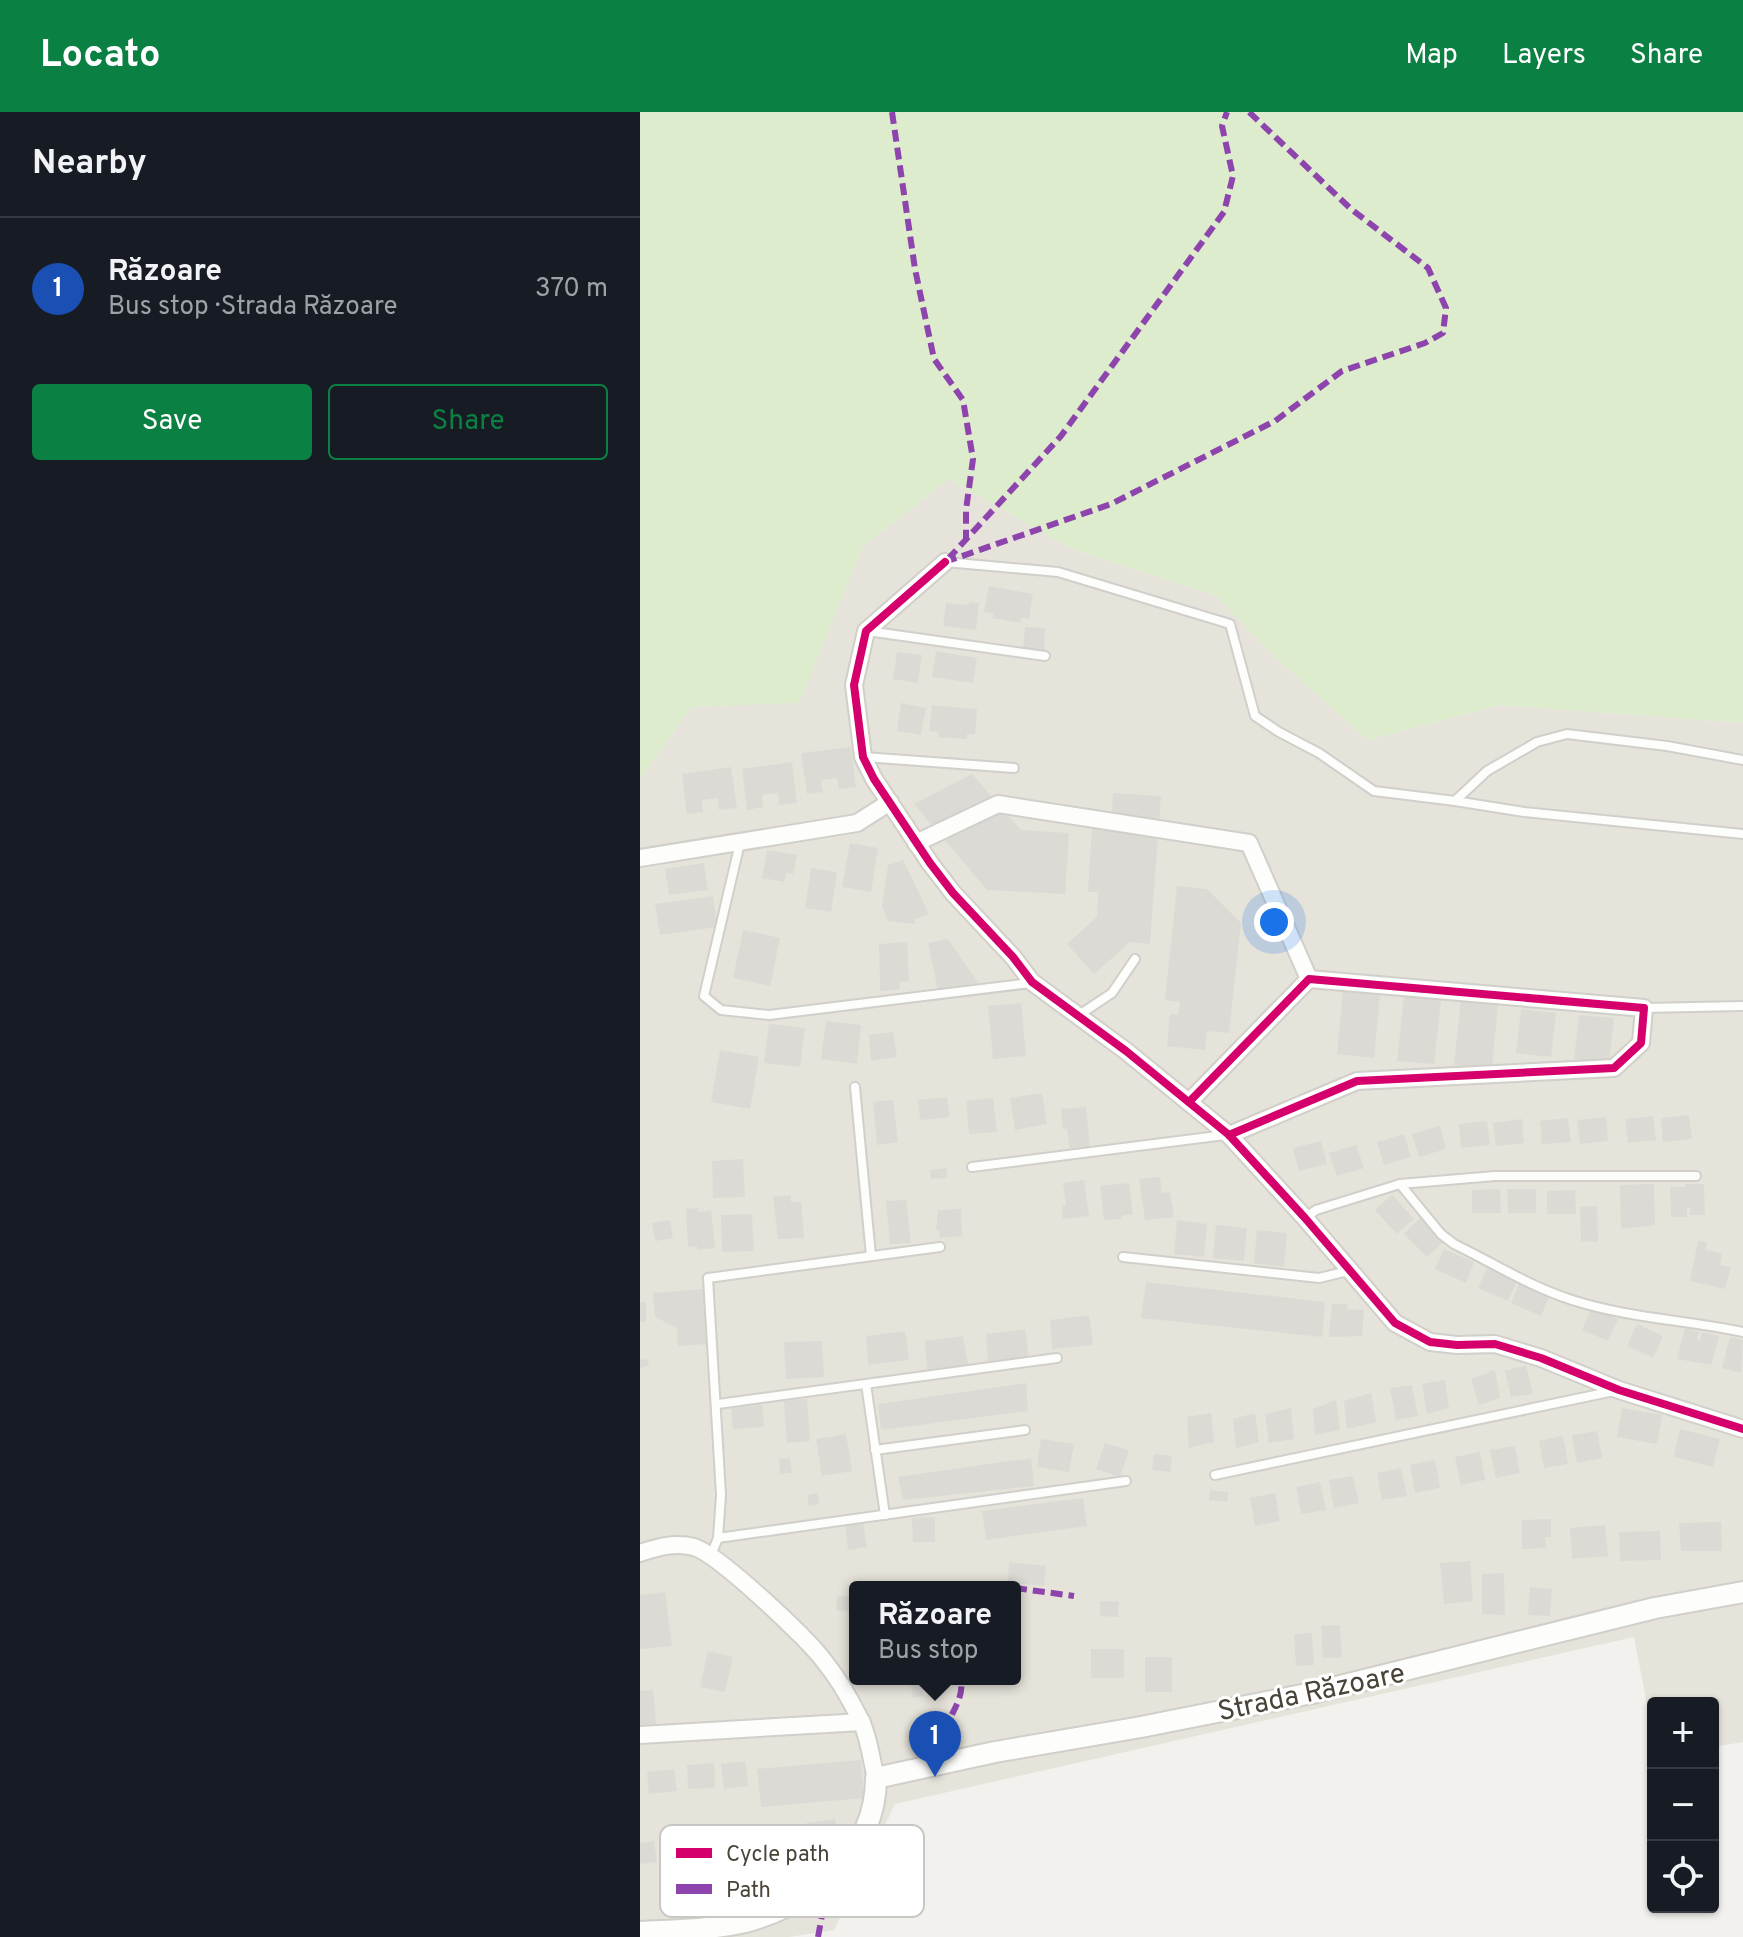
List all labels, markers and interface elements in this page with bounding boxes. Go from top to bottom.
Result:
text: Locato [40,32,160,81]
text: Map [1405,38,1458,74]
text: Layers [1502,38,1586,74]
text: Share [1630,38,1703,74]
text: Nearby [32,143,147,186]
text: Răzoare [108,254,222,291]
text: 1 [53,273,63,306]
text: 370 m [535,273,608,306]
text: Bus stop · Strada Răzoare [108,291,398,324]
button: Save [32,384,312,460]
button: Share [328,384,608,460]
your location [1254,902,1294,942]
popup [849,1581,1021,1685]
text: Răzoare [878,1598,992,1635]
text: Bus stop [878,1635,979,1668]
street label: Strada Răzoare [1215,1657,1408,1731]
map controls [1647,1697,1719,1913]
button: + [1647,1697,1719,1769]
pin: 1 [909,1711,961,1777]
button: − [1647,1769,1719,1841]
legend [660,1825,924,1917]
button: locate [1647,1841,1719,1913]
text: Cycle path [726,1842,830,1869]
text: Path [726,1878,771,1905]

